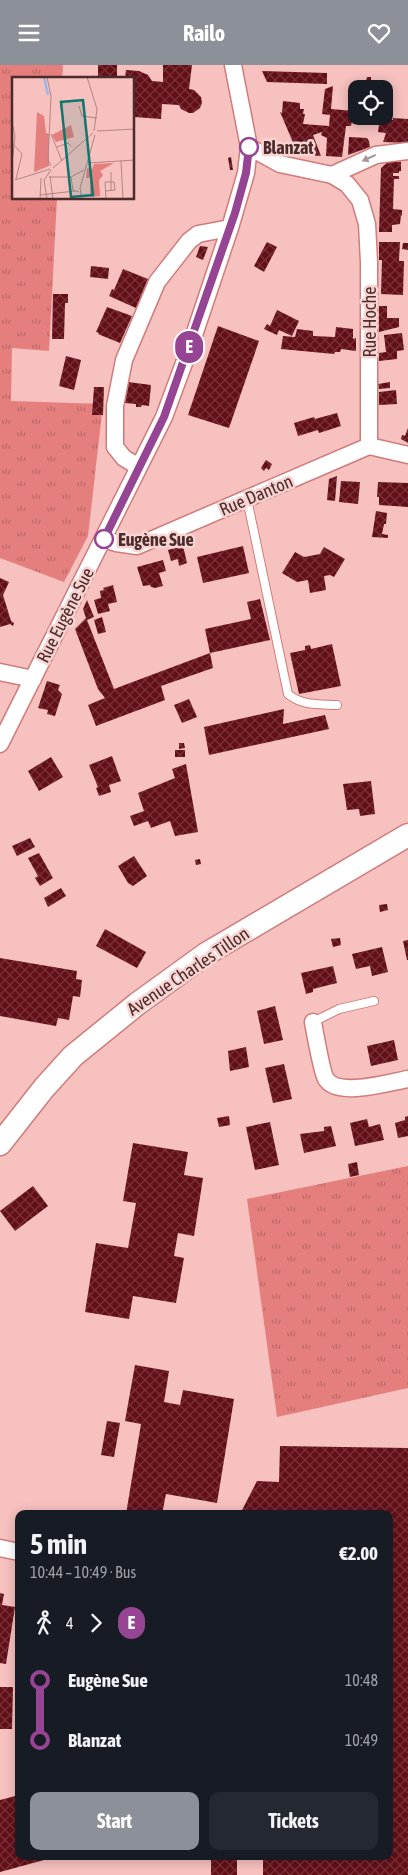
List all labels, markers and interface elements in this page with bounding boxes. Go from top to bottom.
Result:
icon: menu [15,19,43,47]
icon: heart [365,19,393,47]
text: Railo [183,20,225,46]
inset map [12,77,135,200]
map controls [348,80,393,125]
button: locate [348,80,393,125]
marker: Blanzat [239,137,259,157]
place label: Blanzat [263,137,314,158]
one-way arrow [362,155,376,163]
street label: Rue Hoche [359,287,380,357]
line badge: E [173,331,205,363]
text: E [185,336,193,357]
street label: Rue Danton [216,470,296,520]
marker: Eugène Sue [94,529,114,549]
place label: Eugène Sue [118,529,194,550]
street label: Rue Eugène Sue [32,564,98,666]
street label: Avenue Charles Tillon [123,922,253,1020]
text: 5 min [30,1528,87,1560]
text: €2.00 [339,1542,378,1564]
text: 10:44 – 10:49 · Bus [30,1563,136,1581]
icon: walk [30,1609,58,1637]
icon: forward [82,1609,110,1637]
text: E [128,1612,135,1633]
text: 4 [66,1614,74,1632]
text: Eugène Sue [68,1669,148,1691]
text: 10:48 [345,1671,378,1689]
text: Blanzat [68,1729,121,1751]
text: 10:49 [345,1731,378,1749]
button: Start [30,1792,199,1850]
button: Tickets [209,1792,378,1850]

